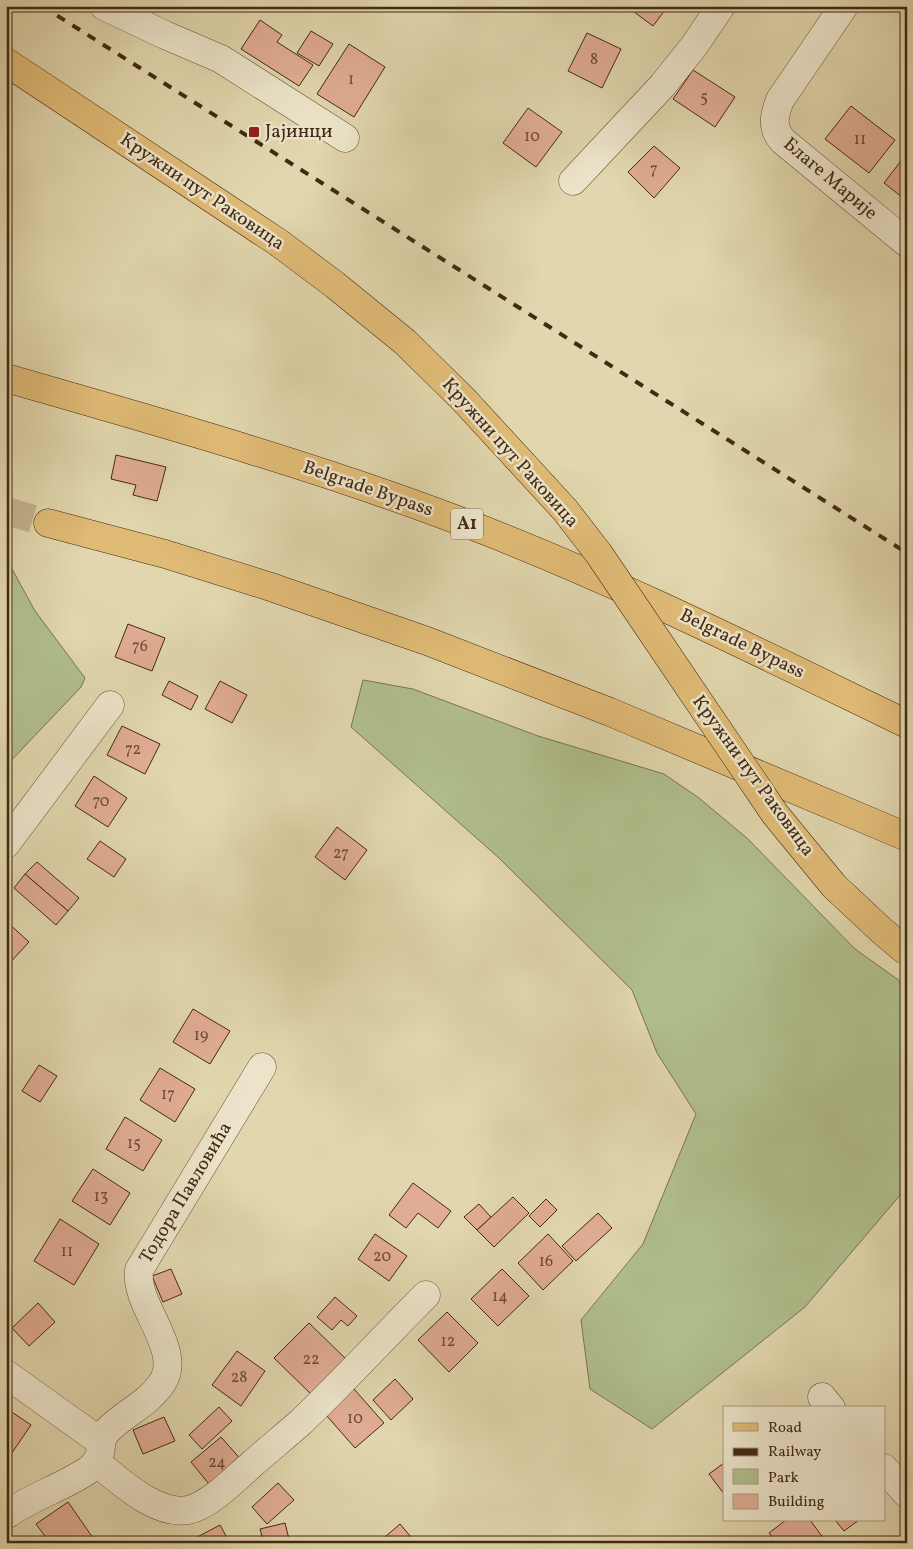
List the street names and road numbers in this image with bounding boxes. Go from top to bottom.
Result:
street label: Кружни пут Раковица [115,127,289,257]
street label: Благе Марије [777,132,883,226]
street label: Кружни пут Раковица [436,372,584,534]
street label: Belgrade Bypass [300,455,436,523]
road number: A1 [451,508,483,540]
street label: Belgrade Bypass [675,603,809,685]
street label: Кружни пут Раковица [686,690,820,862]
street label: Тодора Павловића [134,1117,238,1269]

